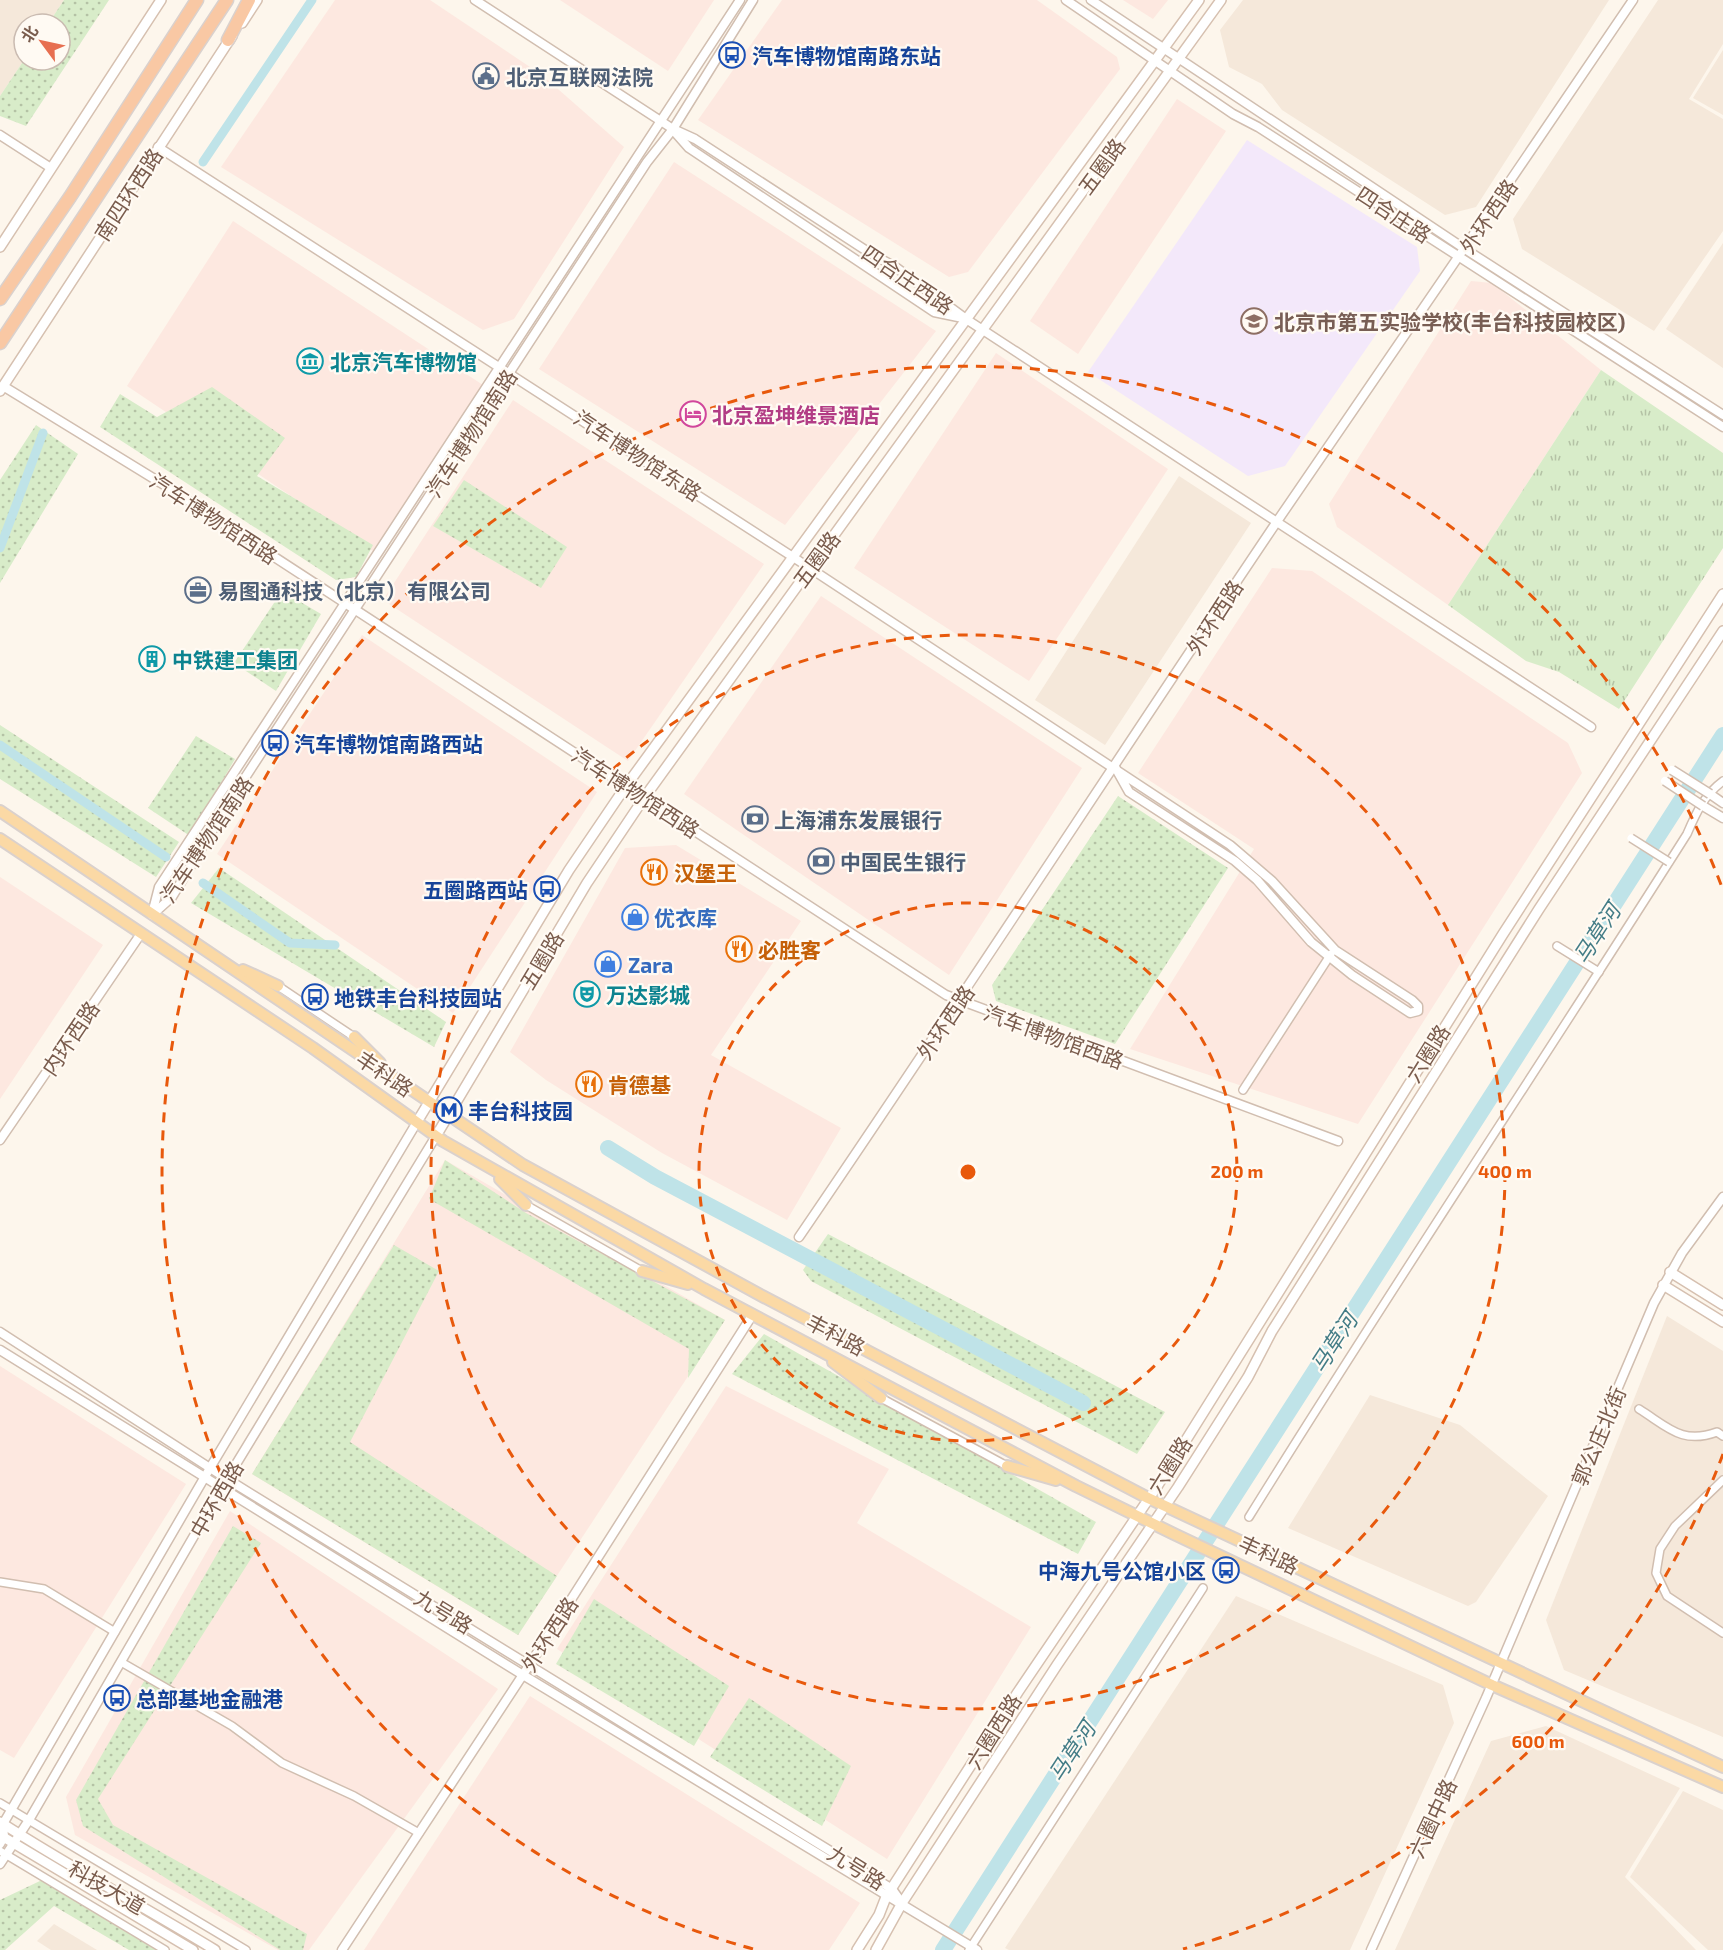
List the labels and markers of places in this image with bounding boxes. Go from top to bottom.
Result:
bus stop icon: 汽车博物馆南路东站 [717,40,747,70]
place label: 汽车博物馆南路东站 [752,43,941,68]
public building icon: 北京互联网法院 [471,61,501,91]
place label: 北京互联网法院 [506,64,653,89]
school or university icon: 北京市第五实验学校(丰台科技园校区) [1239,306,1269,336]
place label: 北京市第五实验学校(丰台科技园校区) [1274,309,1625,334]
museum icon: 北京汽车博物馆 [295,346,325,376]
place label: 北京汽车博物馆 [330,349,477,374]
hotel icon: 北京盈坤维景酒店 [678,399,708,429]
place label: 北京盈坤维景酒店 [712,402,880,427]
office icon: 易图通科技（北京）有限公司 [183,575,213,605]
place label: 易图通科技（北京）有限公司 [218,578,491,603]
building icon: 中铁建工集团 [137,644,167,674]
place label: 中铁建工集团 [172,647,298,672]
bus stop icon: 汽车博物馆南路西站 [260,728,290,758]
place label: 汽车博物馆南路西站 [294,731,483,756]
bank icon: 上海浦东发展银行 [740,804,770,834]
place label: 上海浦东发展银行 [774,807,942,832]
bank icon: 中国民生银行 [806,846,836,876]
place label: 中国民生银行 [840,849,966,874]
restaurant icon: 汉堡王 [639,857,669,887]
place label: 汉堡王 [674,860,737,885]
bus stop icon: 五圈路西站 [532,874,562,904]
place label: 五圈路西站 [423,877,528,902]
shop icon: 优衣库 [620,902,650,932]
place label: 优衣库 [654,905,717,930]
restaurant icon: 必胜客 [724,934,754,964]
place label: 必胜客 [758,937,821,962]
shop icon: Zara [593,949,623,979]
place label: Zara [628,952,673,977]
theatre icon: 万达影城 [572,979,602,1009]
bus stop icon: 地铁丰台科技园站 [300,982,330,1012]
place label: 万达影城 [606,982,690,1007]
place label: 地铁丰台科技园站 [334,985,502,1010]
restaurant icon: 肯德基 [574,1069,604,1099]
place label: 肯德基 [608,1072,671,1097]
metro station icon: 丰台科技园 [434,1095,464,1125]
place label: 丰台科技园 [468,1098,573,1123]
centre of rings [958,1162,978,1182]
bus stop icon: 中海九号公馆小区 [1211,1555,1241,1585]
place label: 中海九号公馆小区 [1038,1558,1206,1583]
bus stop icon: 总部基地金融港 [102,1683,132,1713]
place label: 总部基地金融港 [136,1686,283,1711]

